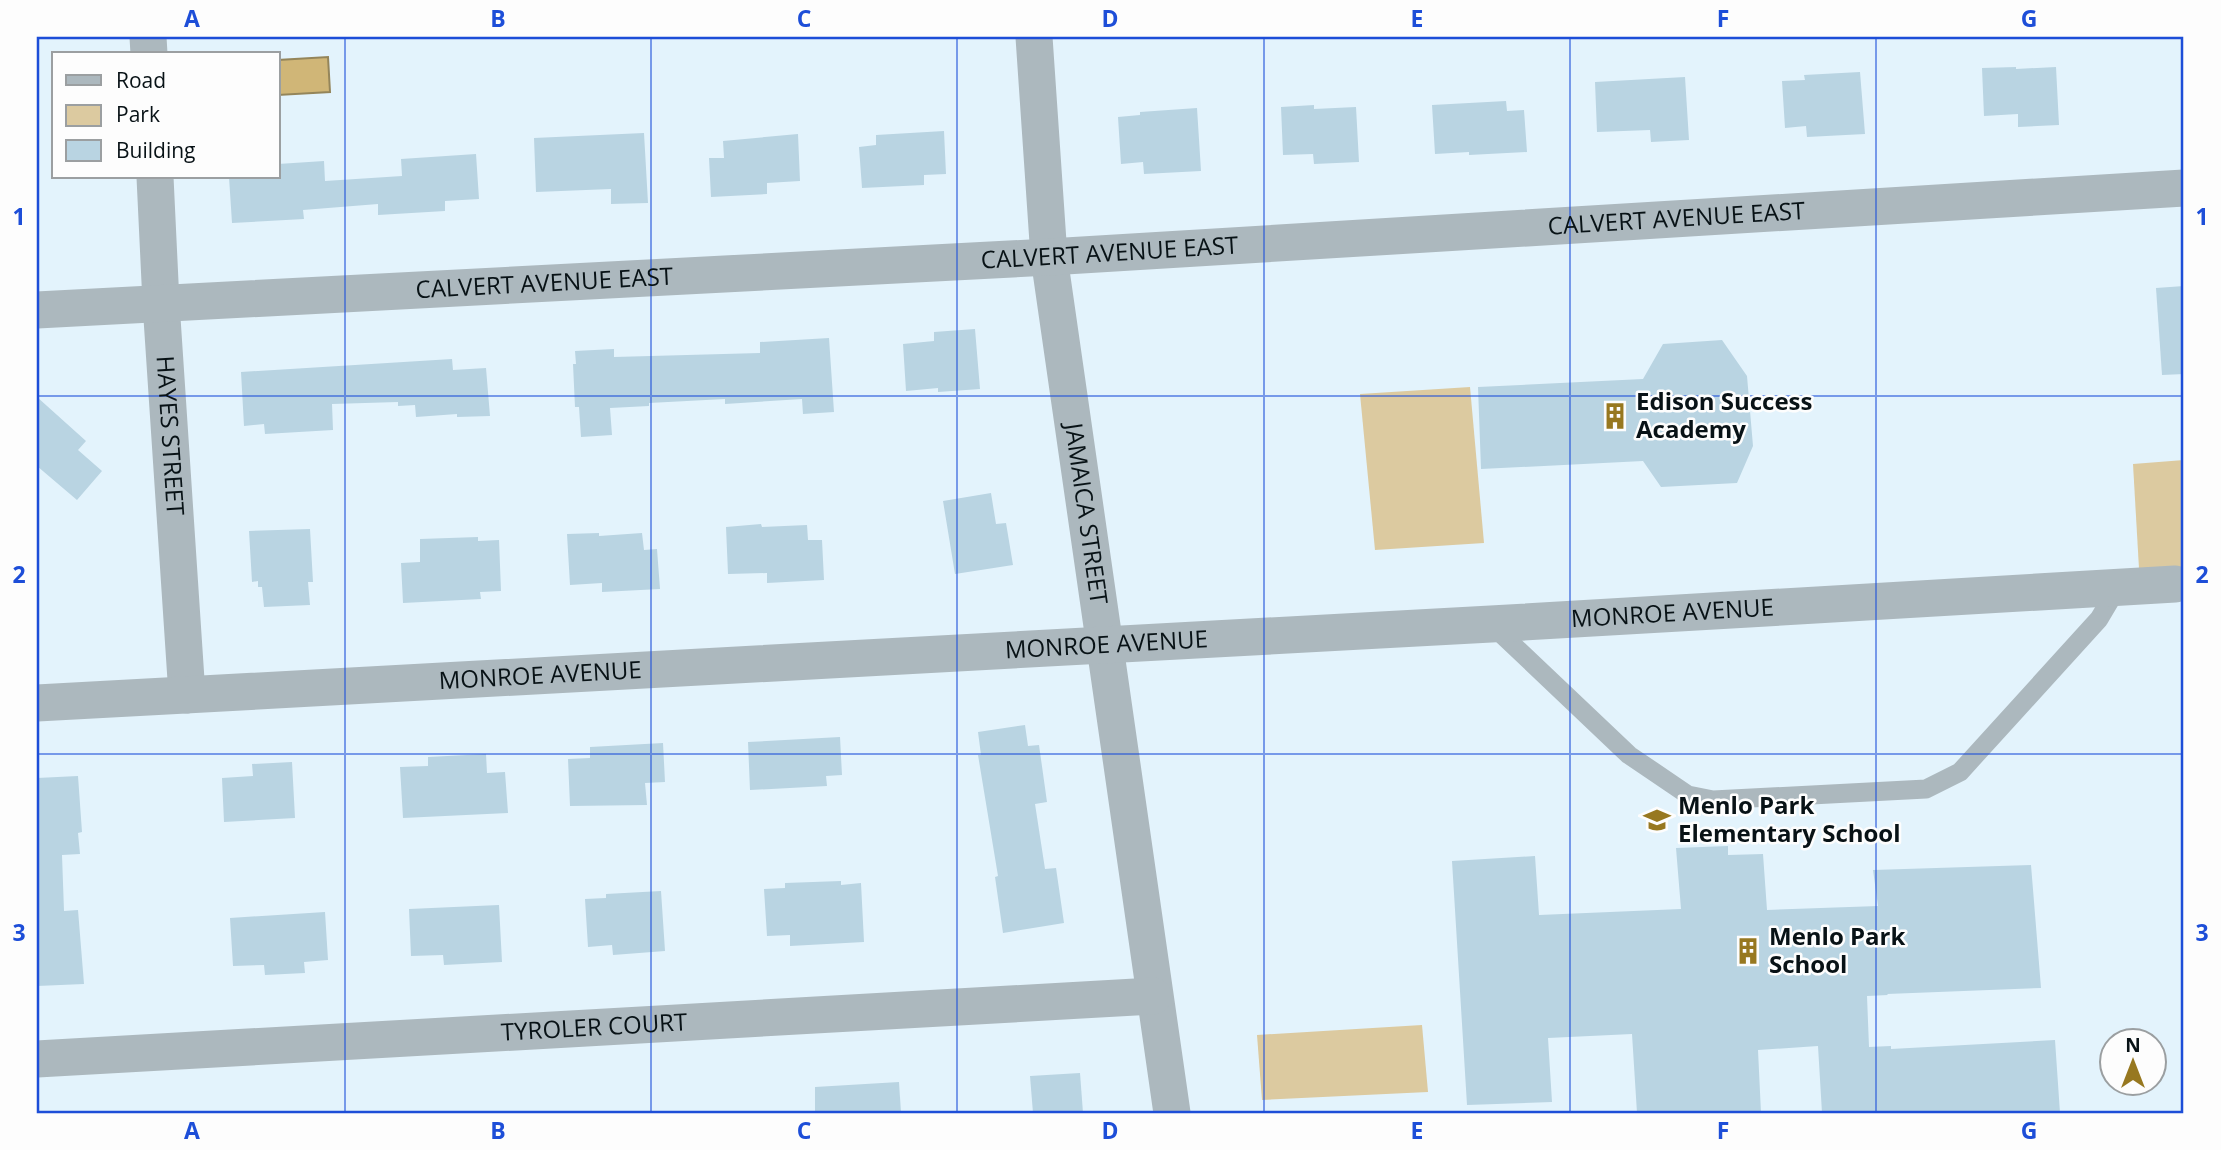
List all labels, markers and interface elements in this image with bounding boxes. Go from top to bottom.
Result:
text: A [184,2,200,34]
text: B [490,2,506,34]
text: C [797,2,811,34]
text: D [1101,2,1119,34]
text: E [1411,2,1423,34]
text: F [1717,2,1729,34]
text: G [2021,2,2037,34]
legend [52,52,280,178]
text: Road [116,66,166,94]
text: Park [116,100,160,128]
text: Building [116,136,195,164]
street label: CALVERT AVENUE EAST [1547,193,1806,242]
text: 1 [12,200,26,232]
text: 1 [2195,200,2209,232]
street label: CALVERT AVENUE EAST [980,228,1239,276]
street label: CALVERT AVENUE EAST [415,259,674,305]
street label: HAYES STREET [150,354,193,516]
place label: Edison Success Academy [1636,384,1813,445]
building icon: Edison Success Academy [1600,401,1630,431]
street label: JAMAICA STREET [1058,419,1117,606]
text: 2 [12,558,26,590]
text: 2 [2195,558,2209,590]
street label: MONROE AVENUE [1570,589,1775,634]
street label: MONROE AVENUE [1004,621,1209,665]
street label: MONROE AVENUE [438,652,643,696]
place label: Menlo Park Elementary School [1678,788,1901,849]
school or university icon: Menlo Park Elementary School [1642,805,1672,835]
text: 3 [12,916,26,948]
text: 3 [2195,916,2209,948]
place label: Menlo Park School [1769,919,1905,980]
building icon: Menlo Park School [1733,936,1763,966]
street label: TYROLER COURT [500,1004,688,1048]
north arrow [2098,1028,2168,1098]
text: N [2125,1032,2141,1058]
text: A [184,1114,200,1146]
text: B [490,1114,506,1146]
text: C [797,1114,811,1146]
text: D [1101,1114,1119,1146]
text: E [1411,1114,1423,1146]
text: F [1717,1114,1729,1146]
text: G [2021,1114,2037,1146]

